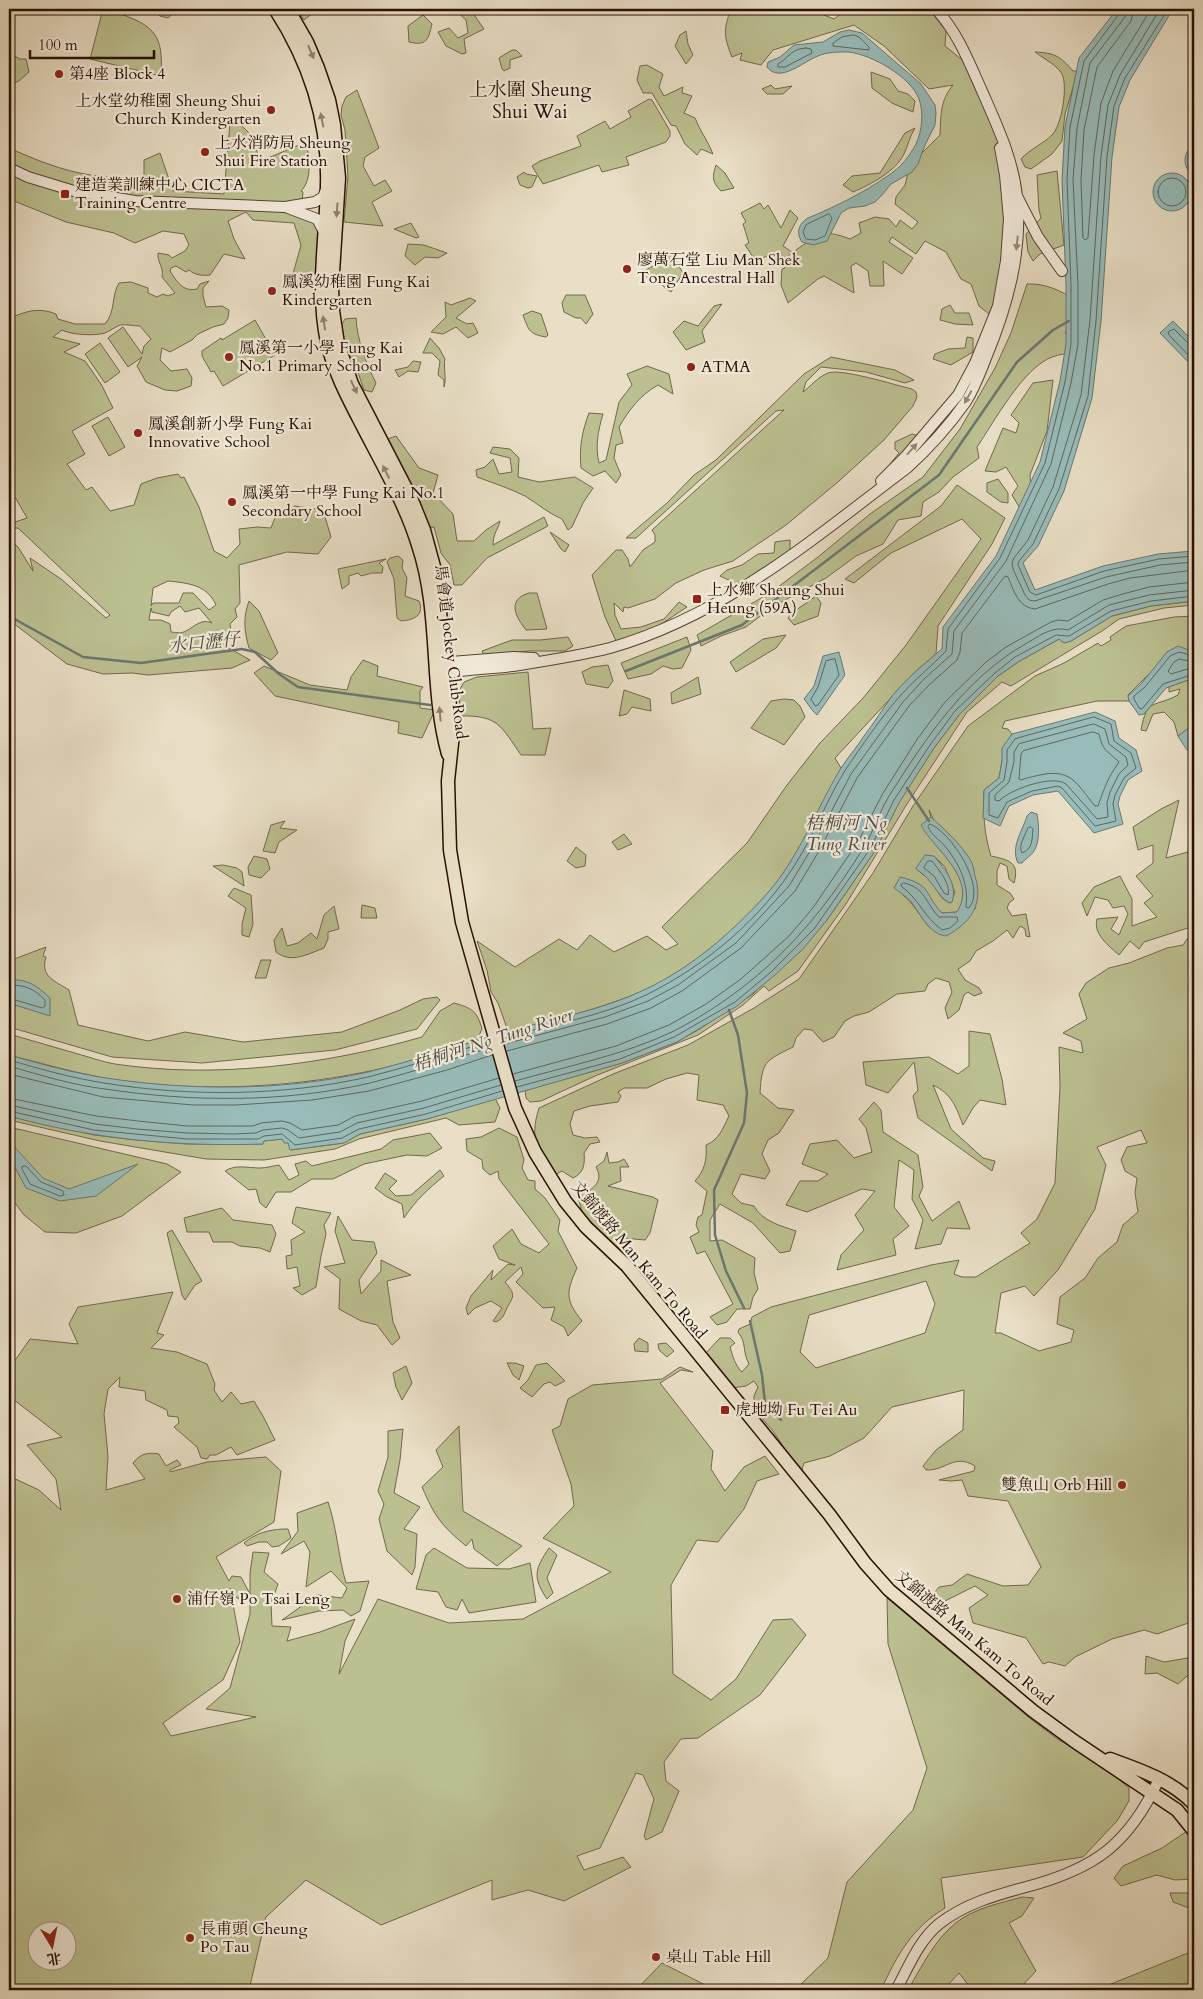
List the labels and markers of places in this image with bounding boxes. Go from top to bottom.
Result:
place label: 第4座 Block 4 [69,63,165,85]
marker: 第4座 Block 4 [53,68,65,80]
place label: 上水堂幼稚園 Sheung Shui Church Kindergarten [75,90,261,130]
marker: 上水堂幼稚園 Sheung Shui Church Kindergarten [265,104,277,116]
place label: 上水消防局 Sheung Shui Fire Station [215,132,350,172]
marker: 上水消防局 Sheung Shui Fire Station [199,146,211,158]
place label: 建造業訓練中心 CICTA Training Centre [75,174,245,214]
marker: 建造業訓練中心 CICTA Training Centre [59,188,71,200]
place label: 廖萬石堂 Liu Man Shek Tong Ancestral Hall [637,249,801,289]
marker: 廖萬石堂 Liu Man Shek Tong Ancestral Hall [621,263,633,275]
place label: 鳳溪幼稚園 Fung Kai Kindergarten [282,271,430,311]
marker: 鳳溪幼稚園 Fung Kai Kindergarten [266,285,278,297]
place label: 鳳溪第一小學 Fung Kai No.1 Primary School [239,337,403,377]
marker: 鳳溪第一小學 Fung Kai No.1 Primary School [223,351,235,363]
place label: ATMA [701,356,751,378]
marker: ATMA [685,361,697,373]
place label: 鳳溪創新小學 Fung Kai Innovative School [148,413,312,453]
marker: 鳳溪創新小學 Fung Kai Innovative School [132,427,144,439]
place label: 鳳溪第一中學 Fung Kai No.1 Secondary School [242,482,445,522]
marker: 鳳溪第一中學 Fung Kai No.1 Secondary School [226,496,238,508]
place label: 上水鄉 Sheung Shui Heung (59A) [707,579,845,619]
marker: 上水鄉 Sheung Shui Heung (59A) [691,593,703,605]
place label: 虎地坳 Fu Tei Au [735,1399,858,1421]
marker: 虎地坳 Fu Tei Au [719,1404,731,1416]
place label: 雙魚山 Orb Hill [1001,1474,1112,1496]
marker: 雙魚山 Orb Hill [1116,1479,1128,1491]
place label: 浦仔嶺 Po Tsai Leng [187,1588,330,1610]
marker: 浦仔嶺 Po Tsai Leng [171,1593,183,1605]
place label: 長甫頭 Cheung Po Tau [200,1918,307,1958]
marker: 長甫頭 Cheung Po Tau [184,1932,196,1944]
place label: 桌山 Table Hill [666,1946,771,1968]
marker: 桌山 Table Hill [650,1951,662,1963]

